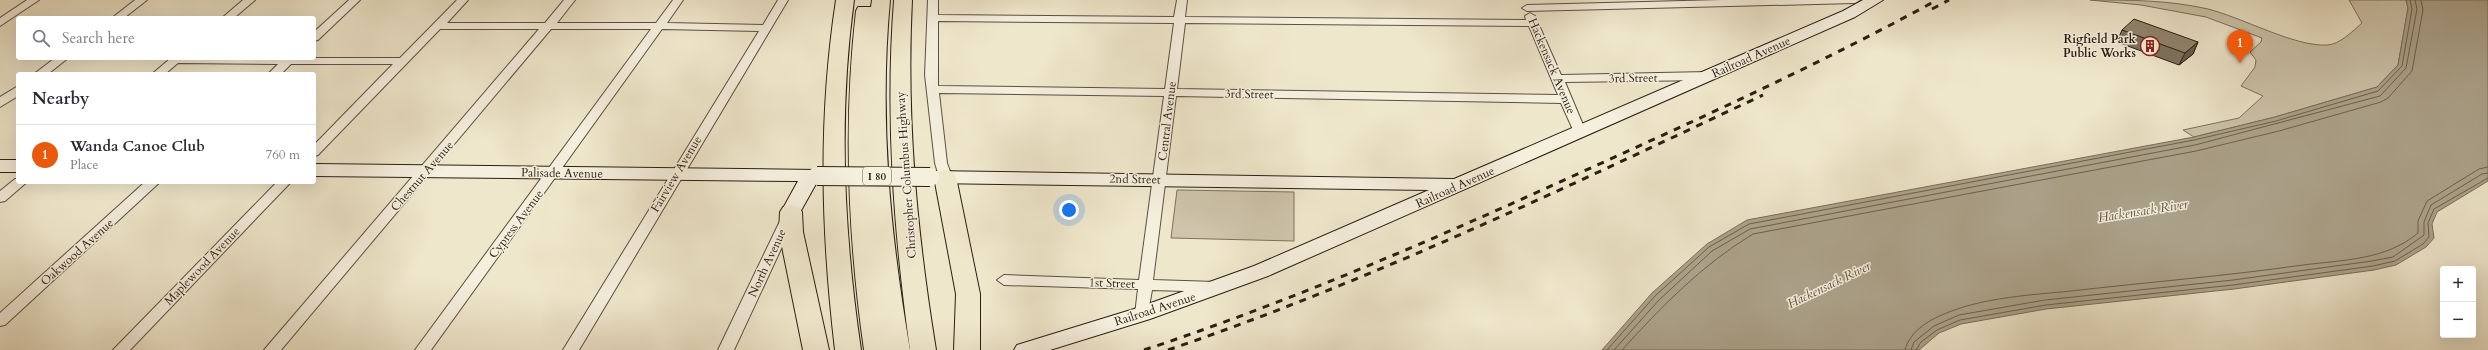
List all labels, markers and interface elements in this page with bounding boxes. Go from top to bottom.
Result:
search box [16,16,316,60]
street label: Hackensack Avenue [1525,16,1579,116]
icon: search [30,27,52,49]
text: Search here [62,28,135,48]
pin: 1 [2227,30,2253,63]
place label: Rigfield Park Public Works [2063,31,2137,61]
street label: Railroad Avenue [1709,33,1793,81]
building icon: Rigfield Park Public Works [2139,35,2161,57]
street label: 3rd Street [1608,70,1658,86]
street label: Central Avenue [1154,80,1180,162]
street label: 3rd Street [1224,86,1274,102]
text: Nearby [32,87,89,110]
street label: Christopher Columbus Highway [892,90,920,259]
street label: Fairview Avenue [647,133,705,215]
text: Wanda Canoe Club [70,136,205,156]
street label: Chestnut Avenue [387,137,457,215]
text: 1 [42,146,48,164]
text: 760 m [266,146,300,164]
text: Place [70,156,98,174]
street label: Railroad Avenue [1413,163,1497,211]
street label: Palisade Avenue [521,164,603,182]
road number: I 80 [863,167,891,185]
street label: 2nd Street [1109,171,1161,187]
street label: Cypress Avenue [485,186,547,262]
water label: Hackensack River [2097,195,2190,227]
your location [1059,200,1079,220]
street label: Oakwood Avenue [37,215,117,289]
street label: Maplewood Avenue [161,224,243,308]
street label: North Avenue [744,226,790,300]
water label: Hackensack River [1784,257,1874,313]
map controls [2440,266,2476,338]
button: + [2440,266,2476,302]
street label: 1st Street [1089,274,1135,292]
street label: Railroad Avenue [1112,288,1198,330]
button: − [2440,302,2476,338]

